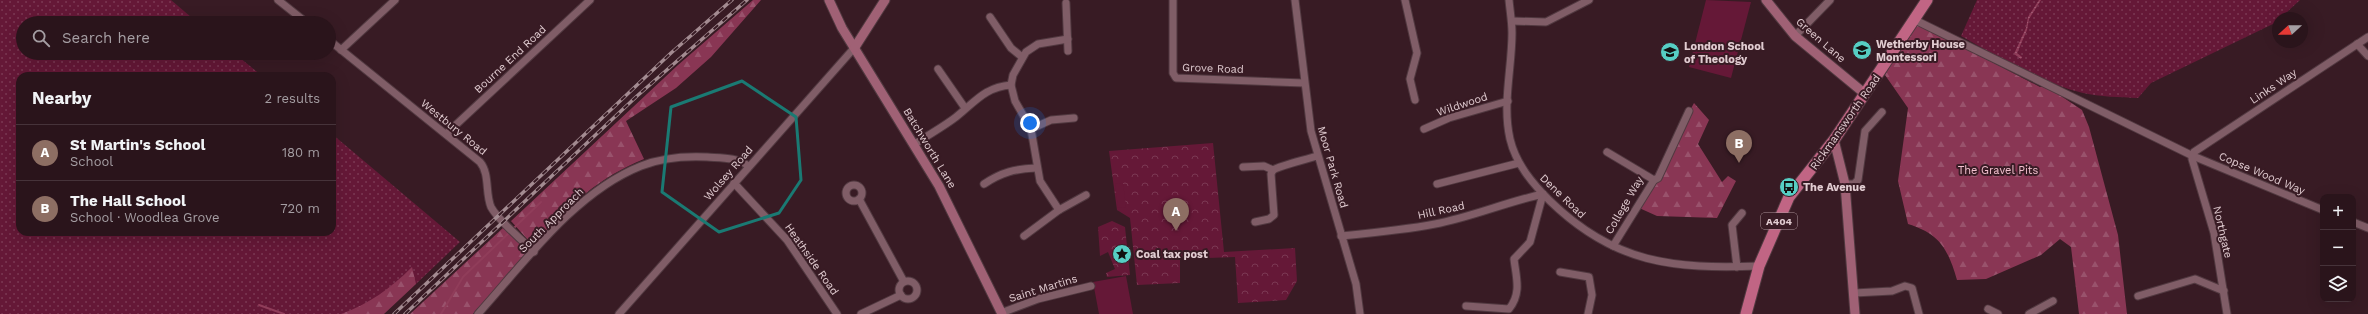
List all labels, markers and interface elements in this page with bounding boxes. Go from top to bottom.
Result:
north arrow [2272,12,2308,48]
street label: Green Lane [1793,15,1848,65]
search box [16,16,336,60]
street label: Bourne End Road [472,23,549,96]
icon: search [30,27,52,49]
text: Search here [62,29,150,47]
place label: Wetherby House Montessori [1876,38,1965,64]
school or university icon: Wetherby House Montessori [1851,39,1873,61]
place label: London School of Theology [1684,40,1765,66]
school or university icon: London School of Theology [1659,41,1681,63]
street label: Grove Road [1182,61,1244,76]
street label: Links Way [2247,66,2299,107]
street label: Rickmansworth Road [1808,72,1883,172]
text: Nearby [32,88,91,108]
street label: Wildwood [1435,90,1489,119]
text: 2 results [265,91,320,106]
street label: Westbury Road [418,97,489,158]
street label: Batchworth Lane [900,106,959,191]
your location [1020,113,1040,133]
street label: Moor Park Road [1315,125,1350,210]
pin: B [1726,130,1752,163]
text: St Martin's School [70,136,205,154]
street label: Wolsey Road [701,143,756,203]
text: A [41,145,49,160]
text: 180 m [282,145,320,160]
street label: Copse Wood Way [2217,149,2307,198]
text: School [70,154,113,169]
park label: The Gravel Pits [1958,164,2038,177]
street label: Dene Road [1537,172,1588,221]
street label: College Way [1603,174,1646,236]
bus stop icon: The Avenue [1778,176,1800,198]
place label: The Avenue [1803,181,1866,194]
street label: South Approach [516,185,586,255]
text: The Hall School [70,192,186,210]
map controls [2320,194,2356,302]
button: + [2320,194,2356,230]
pin: A [1163,198,1189,231]
street label: Hill Road [1416,199,1466,222]
text: B [41,201,49,216]
text: 720 m [280,201,320,216]
street label: Northgate [2210,205,2235,259]
text: School · Woodlea Grove [70,210,220,225]
road number: A404 [1761,213,1797,229]
street label: Heathside Road [782,221,841,298]
button: − [2320,230,2356,266]
place icon: Coal tax post [1111,243,1133,265]
place label: Coal tax post [1136,248,1208,261]
button: layers [2320,266,2356,302]
street label: Saint Martins [1007,272,1079,305]

